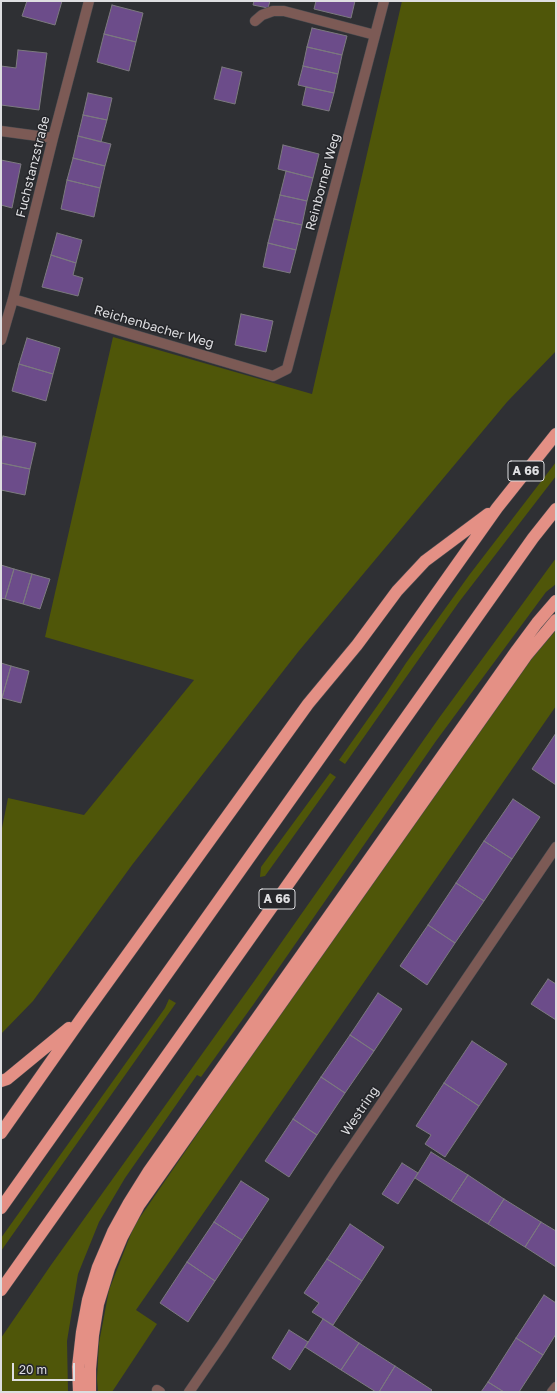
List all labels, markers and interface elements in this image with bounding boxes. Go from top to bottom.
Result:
street label: Fuchstanzstraße [13,115,53,219]
street label: Reinborner Weg [303,132,343,232]
street label: Reichenbacher Weg [92,302,216,352]
road number: A 66 [508,461,544,481]
road number: A 66 [259,889,295,909]
street label: Westring [338,1083,382,1139]
scale bar [14,1355,77,1381]
text: 20 m [19,1362,47,1377]

